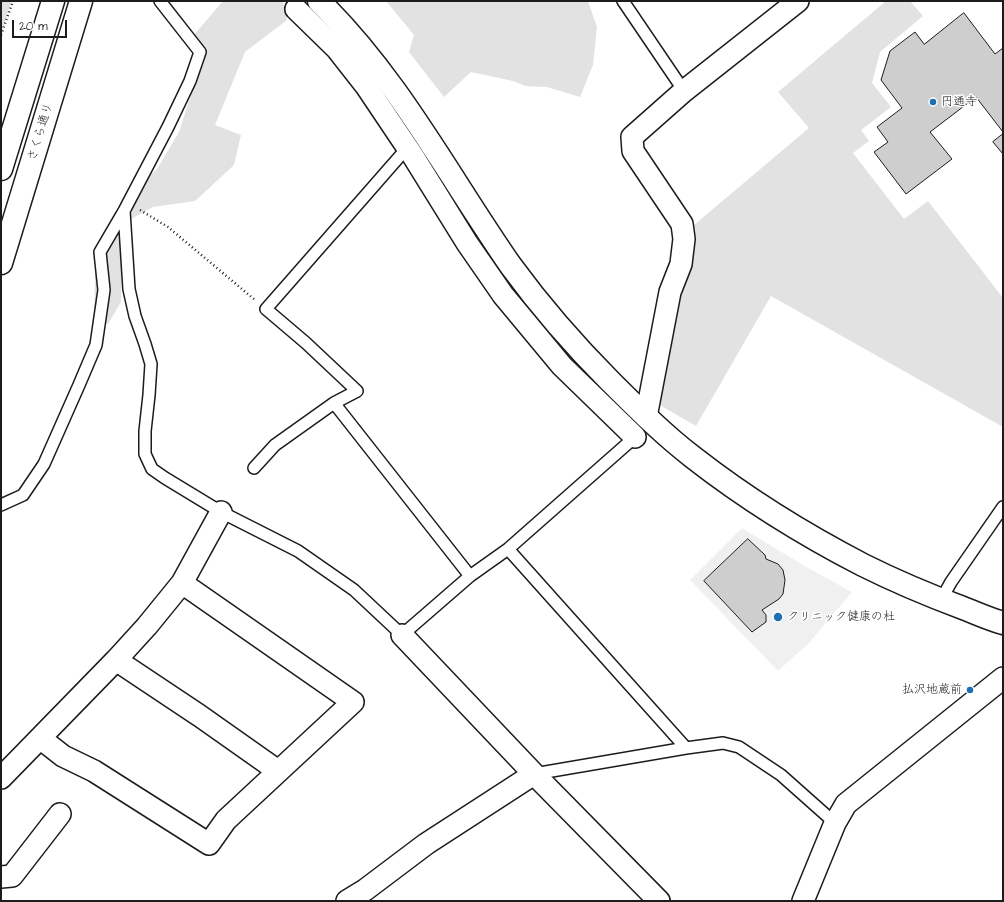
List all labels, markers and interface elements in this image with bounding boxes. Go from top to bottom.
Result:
scale bar [14,12,69,38]
text: 20 m [19,18,48,35]
place label: 円通寺 [941,95,977,109]
marker: 円通寺 [928,97,938,107]
street label: さくら通り [25,101,57,163]
place label: クリニック健康の杜 [787,610,895,624]
marker: クリニック健康の杜 [772,611,784,623]
place label: 払沢地蔵前 [902,683,962,697]
marker: 払沢地蔵前 [965,685,975,695]

